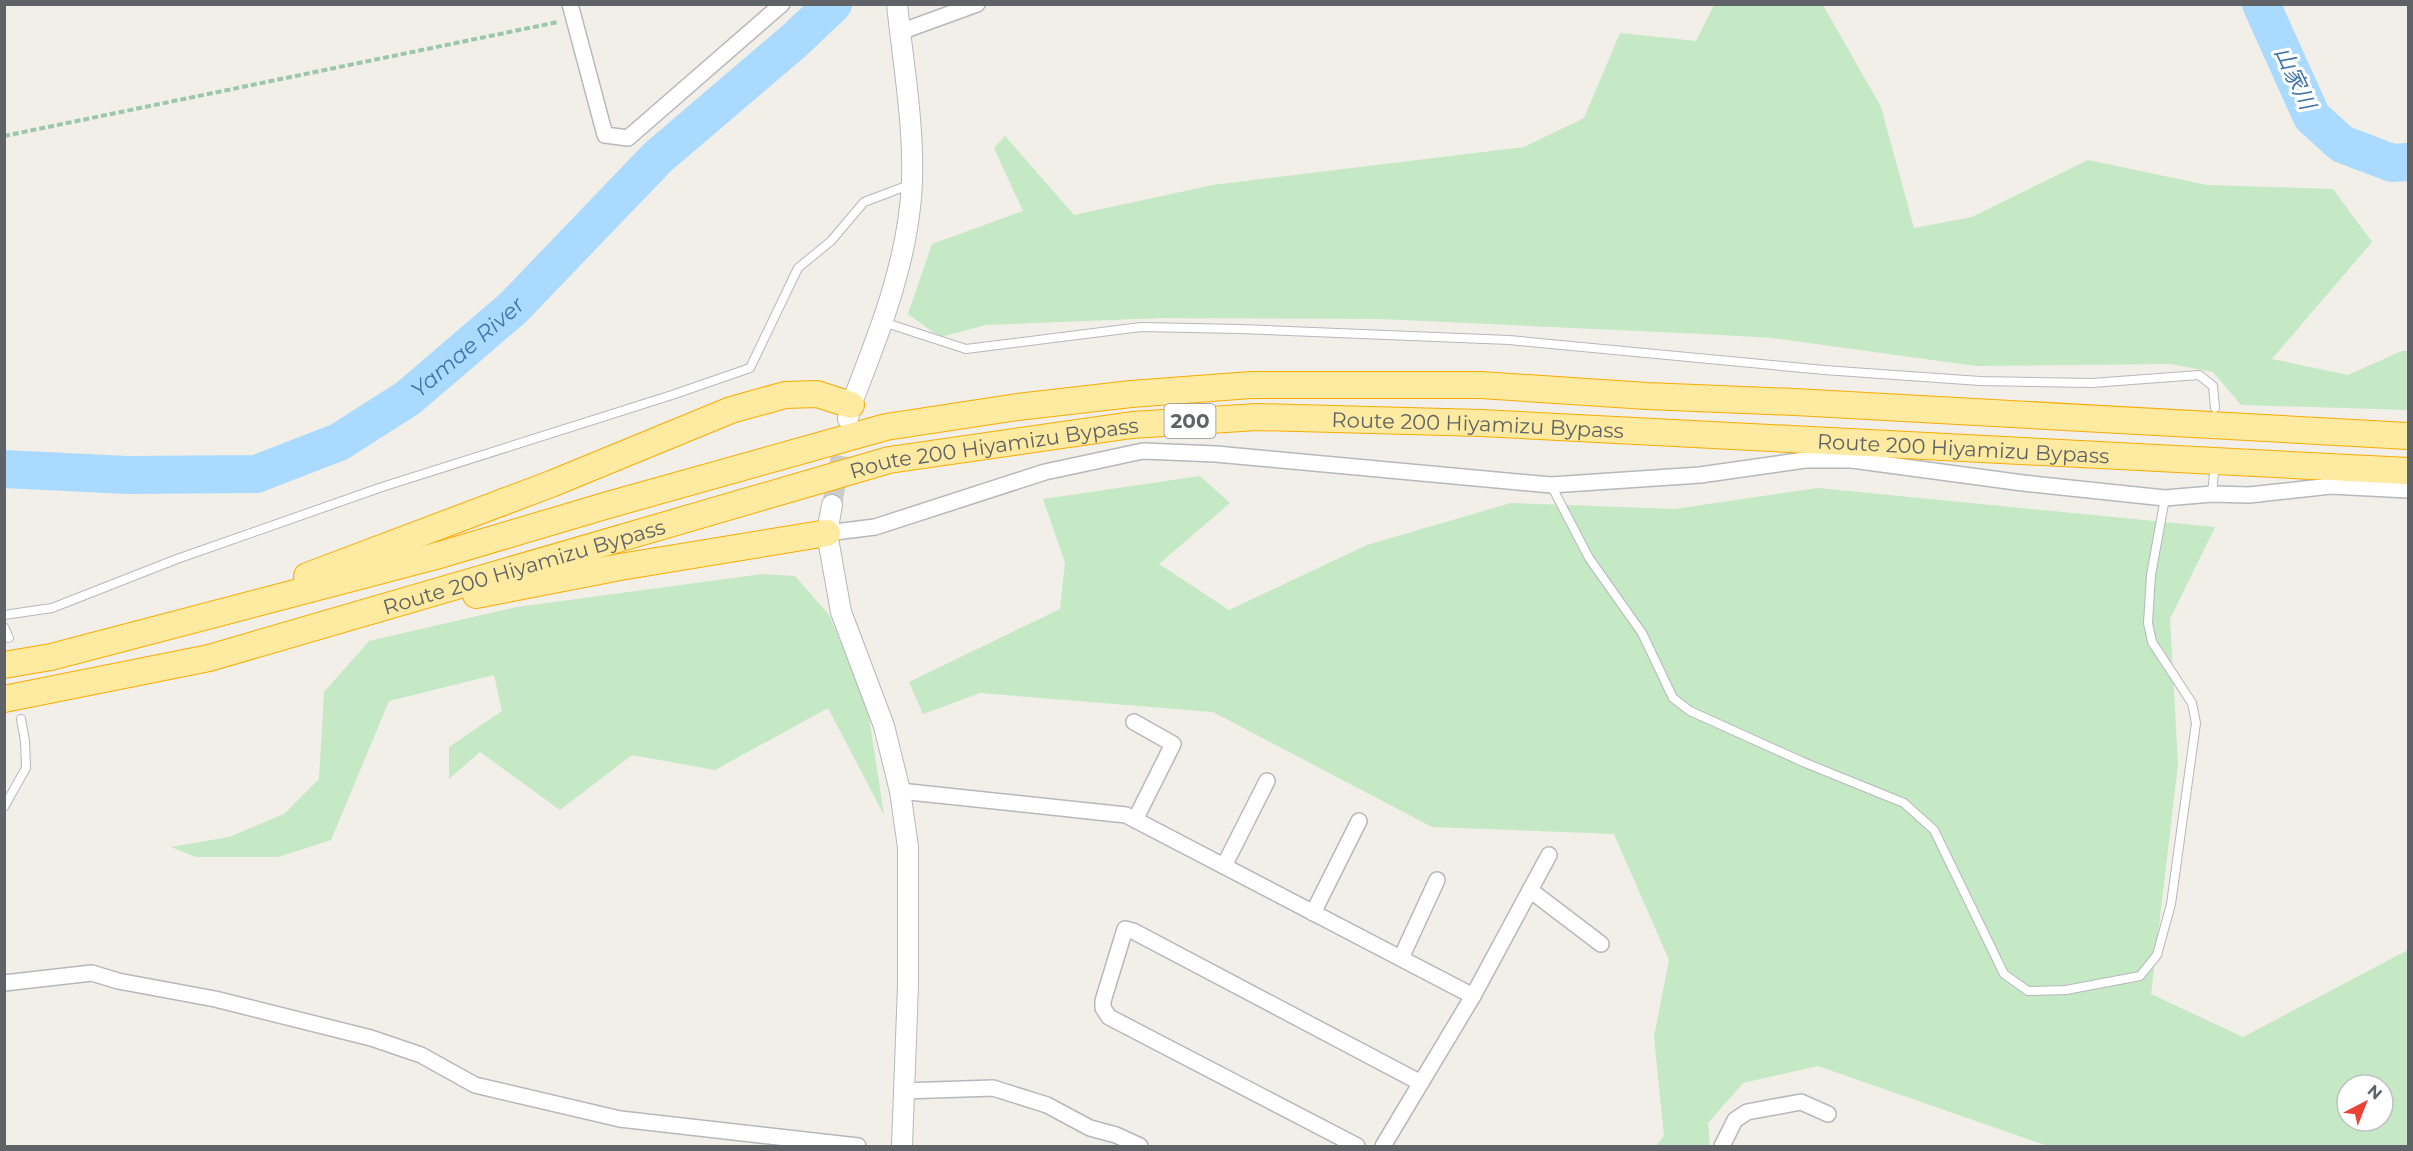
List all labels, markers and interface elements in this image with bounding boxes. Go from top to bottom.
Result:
water label: 山家川 [2269,42,2322,115]
water label: Yamae River [405,290,531,403]
road number: 200 [1164,404,1216,438]
street label: Route 200 Hiyamizu Bypass [1331,407,1625,443]
street label: Route 200 Hiyamizu Bypass [846,412,1139,483]
street label: Route 200 Hiyamizu Bypass [1816,428,2110,468]
street label: Route 200 Hiyamizu Bypass [380,513,668,619]
north arrow [2335,1073,2395,1133]
text: N [2364,1081,2386,1104]

